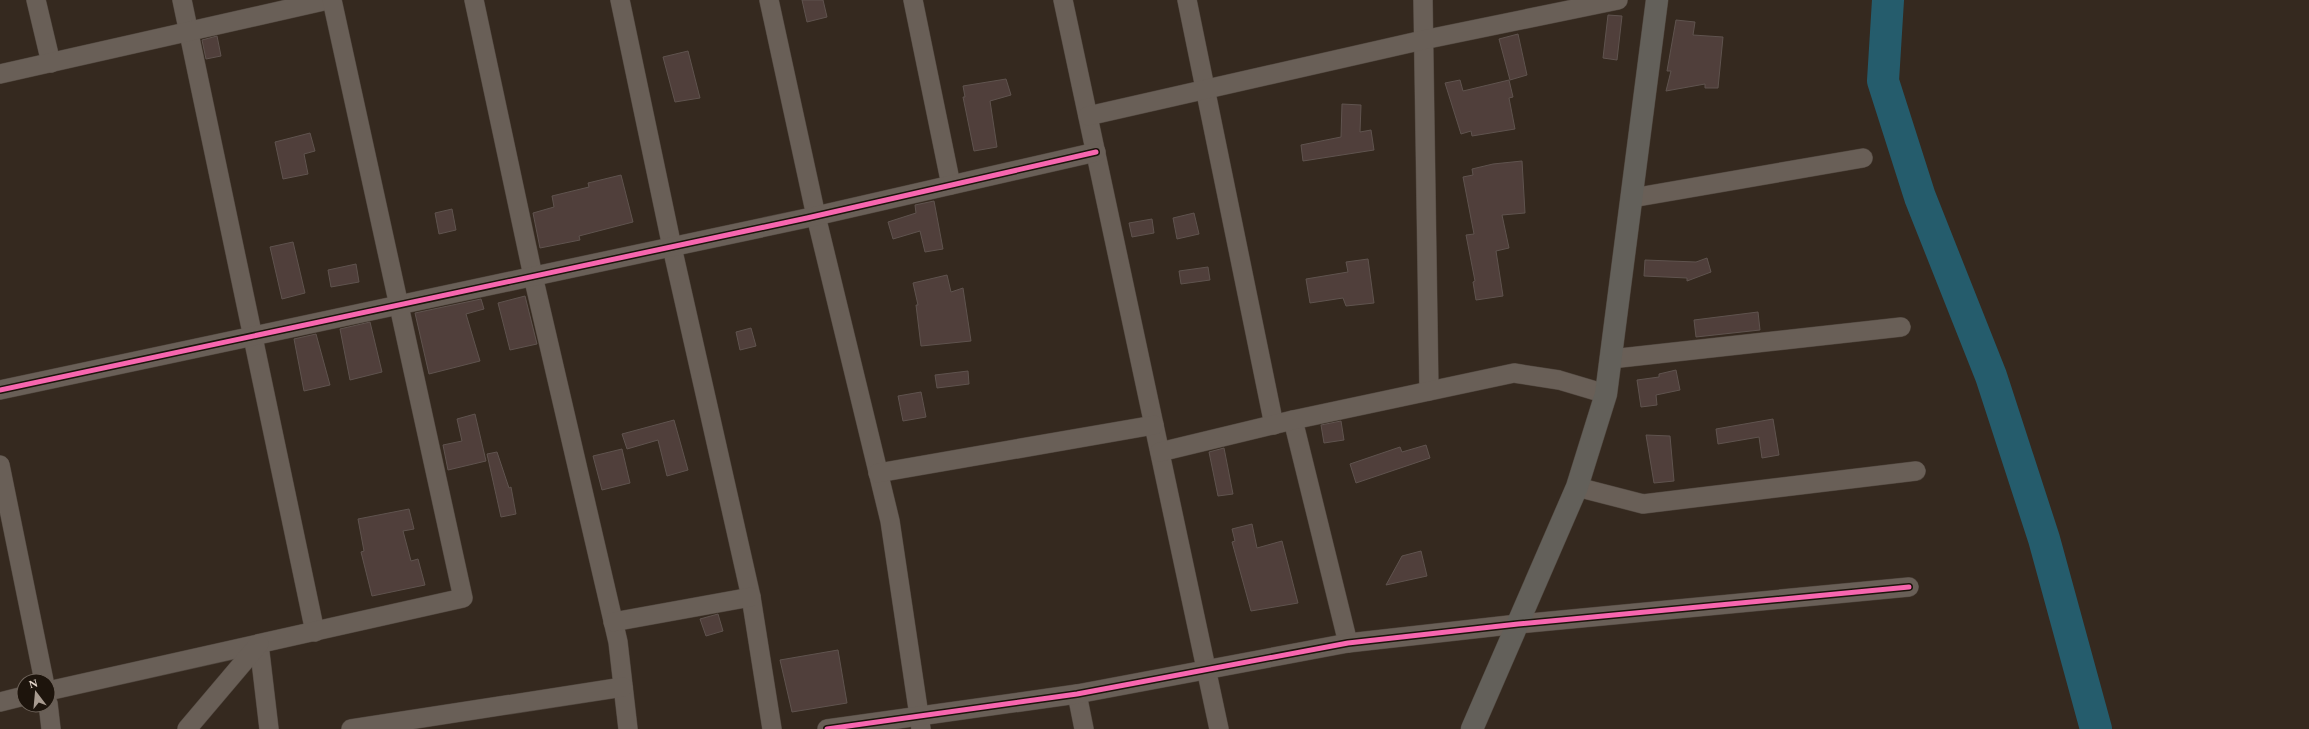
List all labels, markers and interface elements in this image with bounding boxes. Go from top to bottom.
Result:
north arrow [16,673,56,713]
text: N [27,674,40,693]

